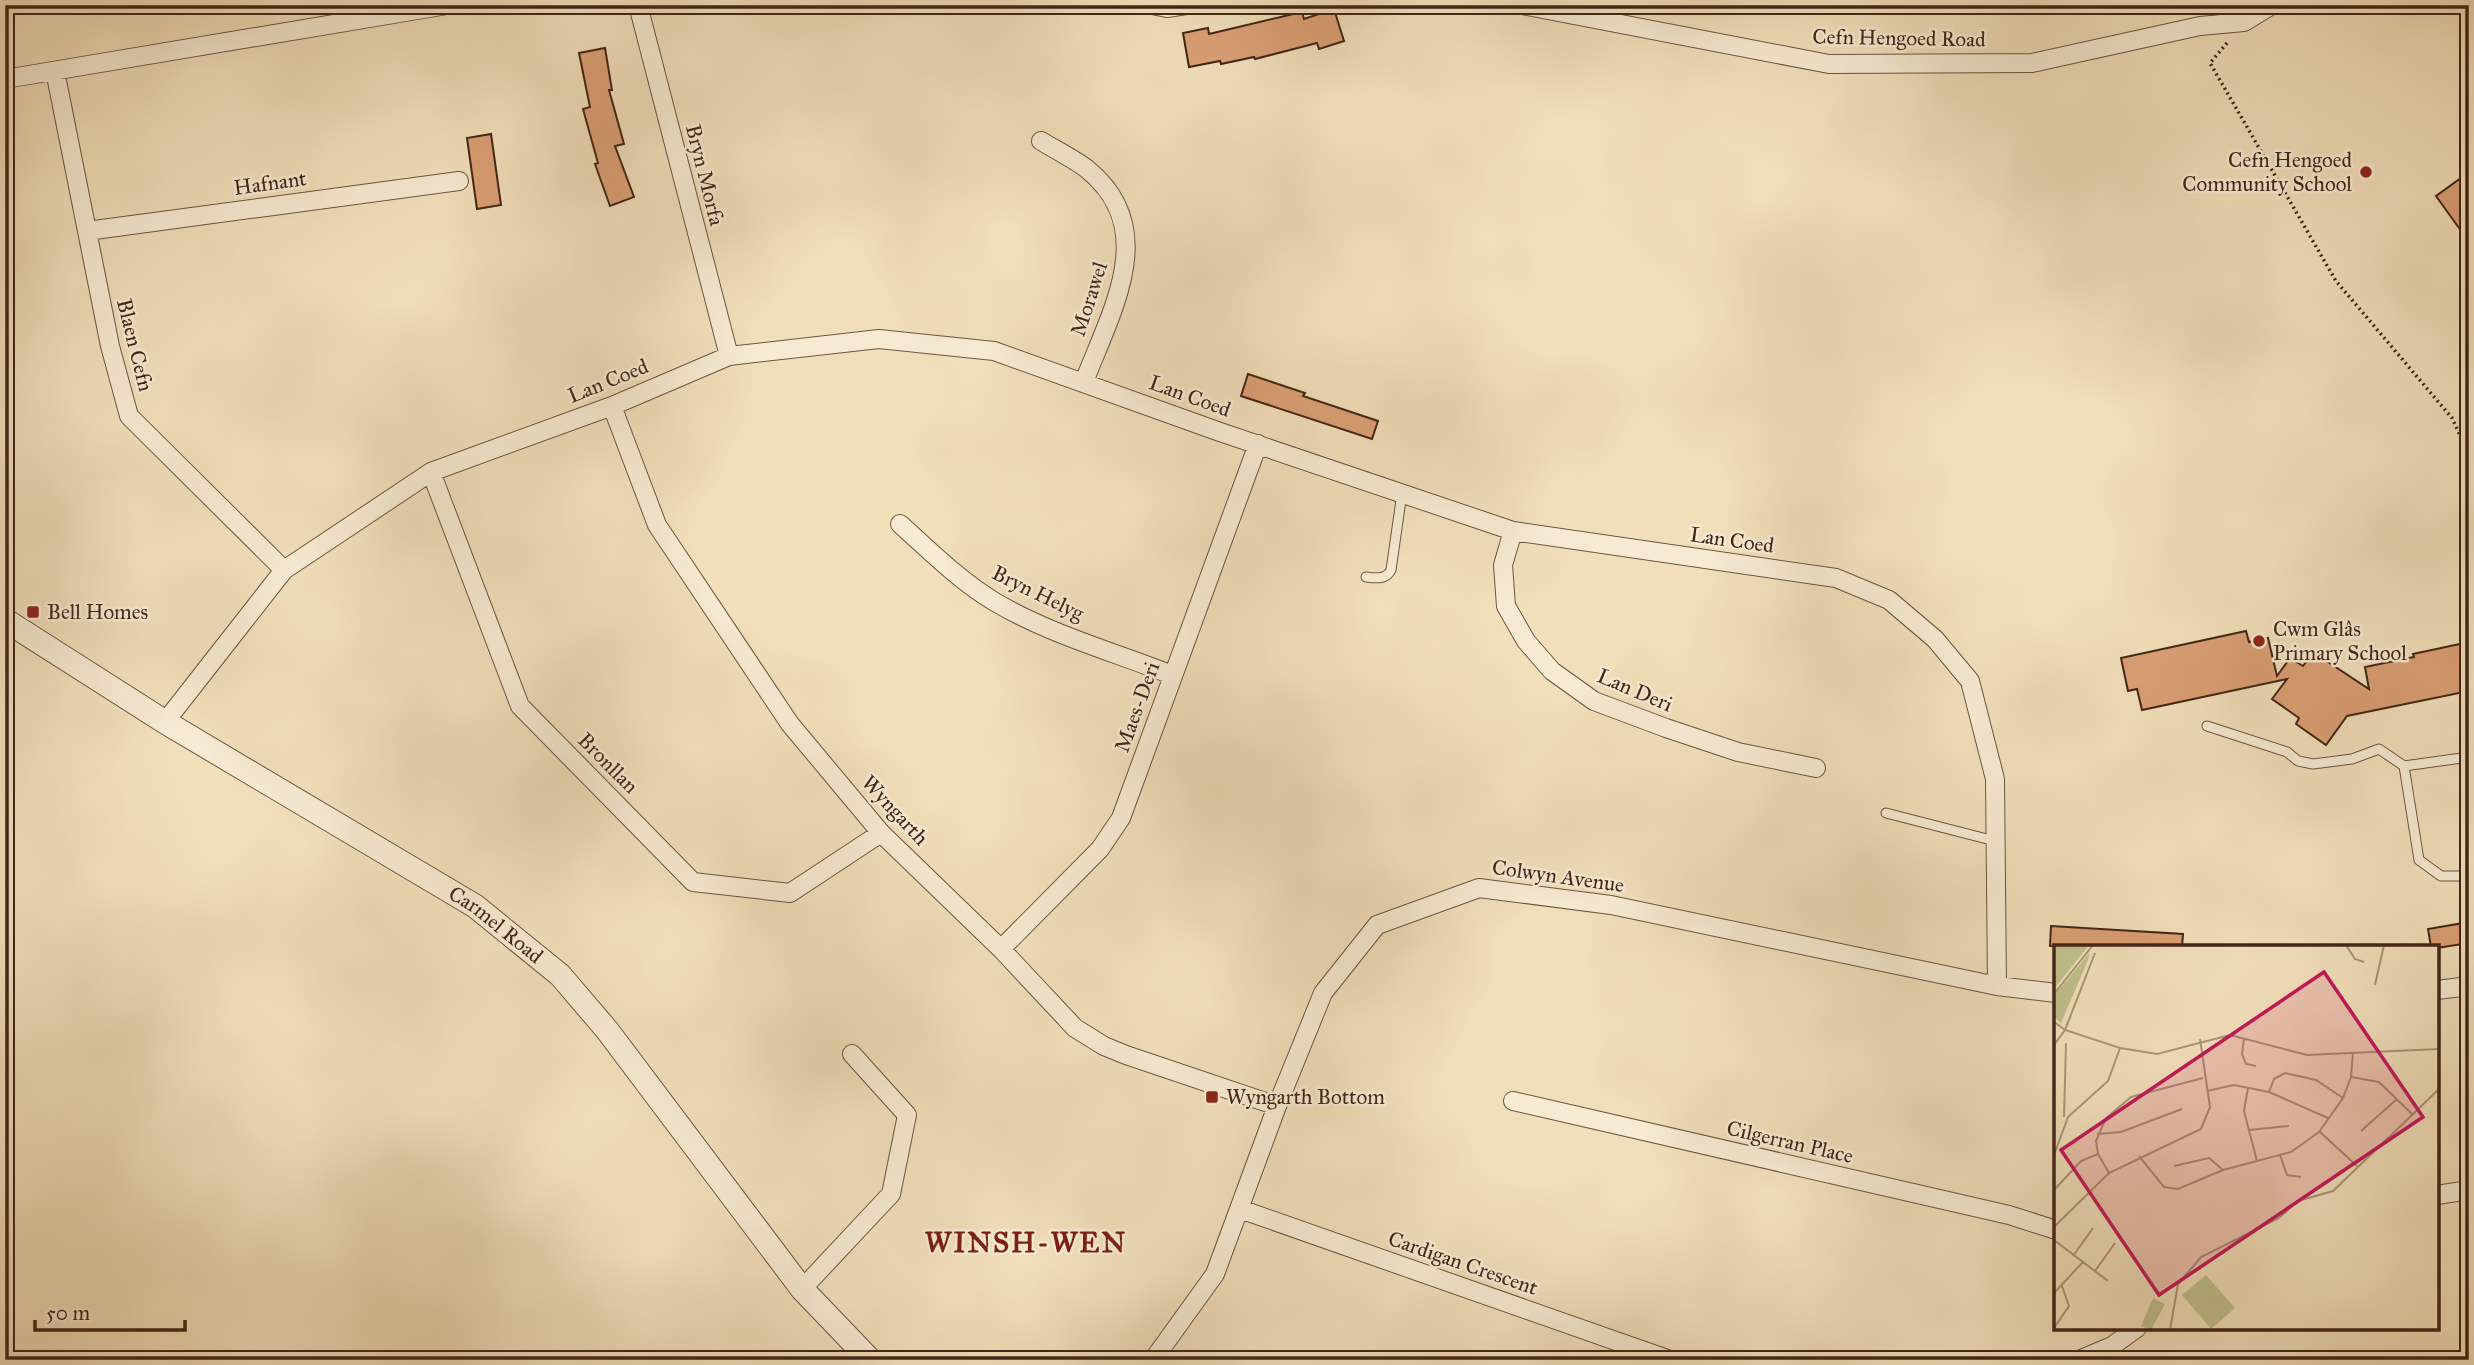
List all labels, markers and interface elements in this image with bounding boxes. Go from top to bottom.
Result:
street label: Cefn Hengoed Road [1812,23,1986,53]
street label: Bryn Morfa [680,122,730,228]
place label: Cefn Hengoed Community School [2182,147,2352,197]
marker: Cefn Hengoed Community School [2358,164,2374,180]
street label: Hafnant [232,165,309,201]
street label: Morawel [1065,258,1113,339]
street label: Blaen Cefn [111,296,159,394]
street label: Lan Coed [564,353,653,409]
street label: Lan Coed [1146,369,1235,423]
street label: Lan Coed [1688,521,1776,559]
street label: Bryn Helyg [988,560,1088,626]
place label: Bell Homes [47,599,148,625]
marker: Bell Homes [25,604,41,620]
place label: Cwm Glâs Primary School [2273,616,2407,666]
marker: Cwm Glâs Primary School [2251,633,2267,649]
street label: Maes-Deri [1109,658,1165,756]
street label: Lan Deri [1593,663,1677,718]
street label: Bronllan [572,727,644,799]
street label: Wyngarth [856,769,934,851]
street label: Colwyn Avenue [1490,854,1626,898]
street label: Carmel Road [444,880,549,969]
inset map [2054,945,2439,1330]
place label: Wyngarth Bottom [1226,1084,1385,1110]
marker: Wyngarth Bottom [1204,1089,1220,1105]
street label: Cilgerran Place [1724,1115,1856,1169]
district label: WINSH-WEN [925,1225,1127,1260]
street label: Cardigan Crescent [1385,1225,1542,1301]
scale bar [35,1288,186,1332]
text: 50 m [46,1300,91,1326]

